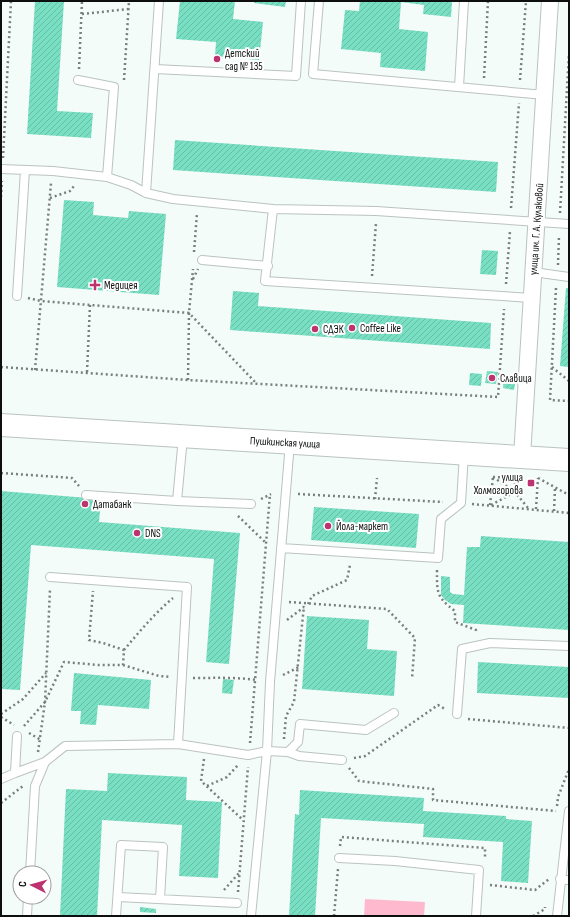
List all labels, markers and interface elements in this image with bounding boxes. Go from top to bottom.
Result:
place label: Детский сад № 135 [225,47,263,73]
marker: Детский сад № 135 [212,54,222,64]
street label: улица им. Г. А. Кулаковой [527,182,546,275]
marker: Медицея [89,279,101,291]
place label: Медицея [104,279,137,292]
place label: Coffee Like [360,322,401,335]
place label: СДЭК [323,323,344,336]
marker: Coffee Like [347,323,357,333]
marker: СДЭК [310,324,320,334]
place label: Славица [500,372,532,385]
marker: Славица [487,373,497,383]
street label: Пушкинская улица [249,434,320,451]
place label: улица Холмогорова [473,471,523,497]
marker: улица Холмогорова [526,478,536,488]
place label: Датабанк [93,498,132,511]
marker: Датабанк [80,499,90,509]
place label: Йола-маркет [336,519,388,533]
marker: Йола-маркет [323,521,333,531]
place label: DNS [145,527,161,540]
marker: DNS [132,528,142,538]
north arrow [12,865,52,905]
text: С [16,880,29,887]

